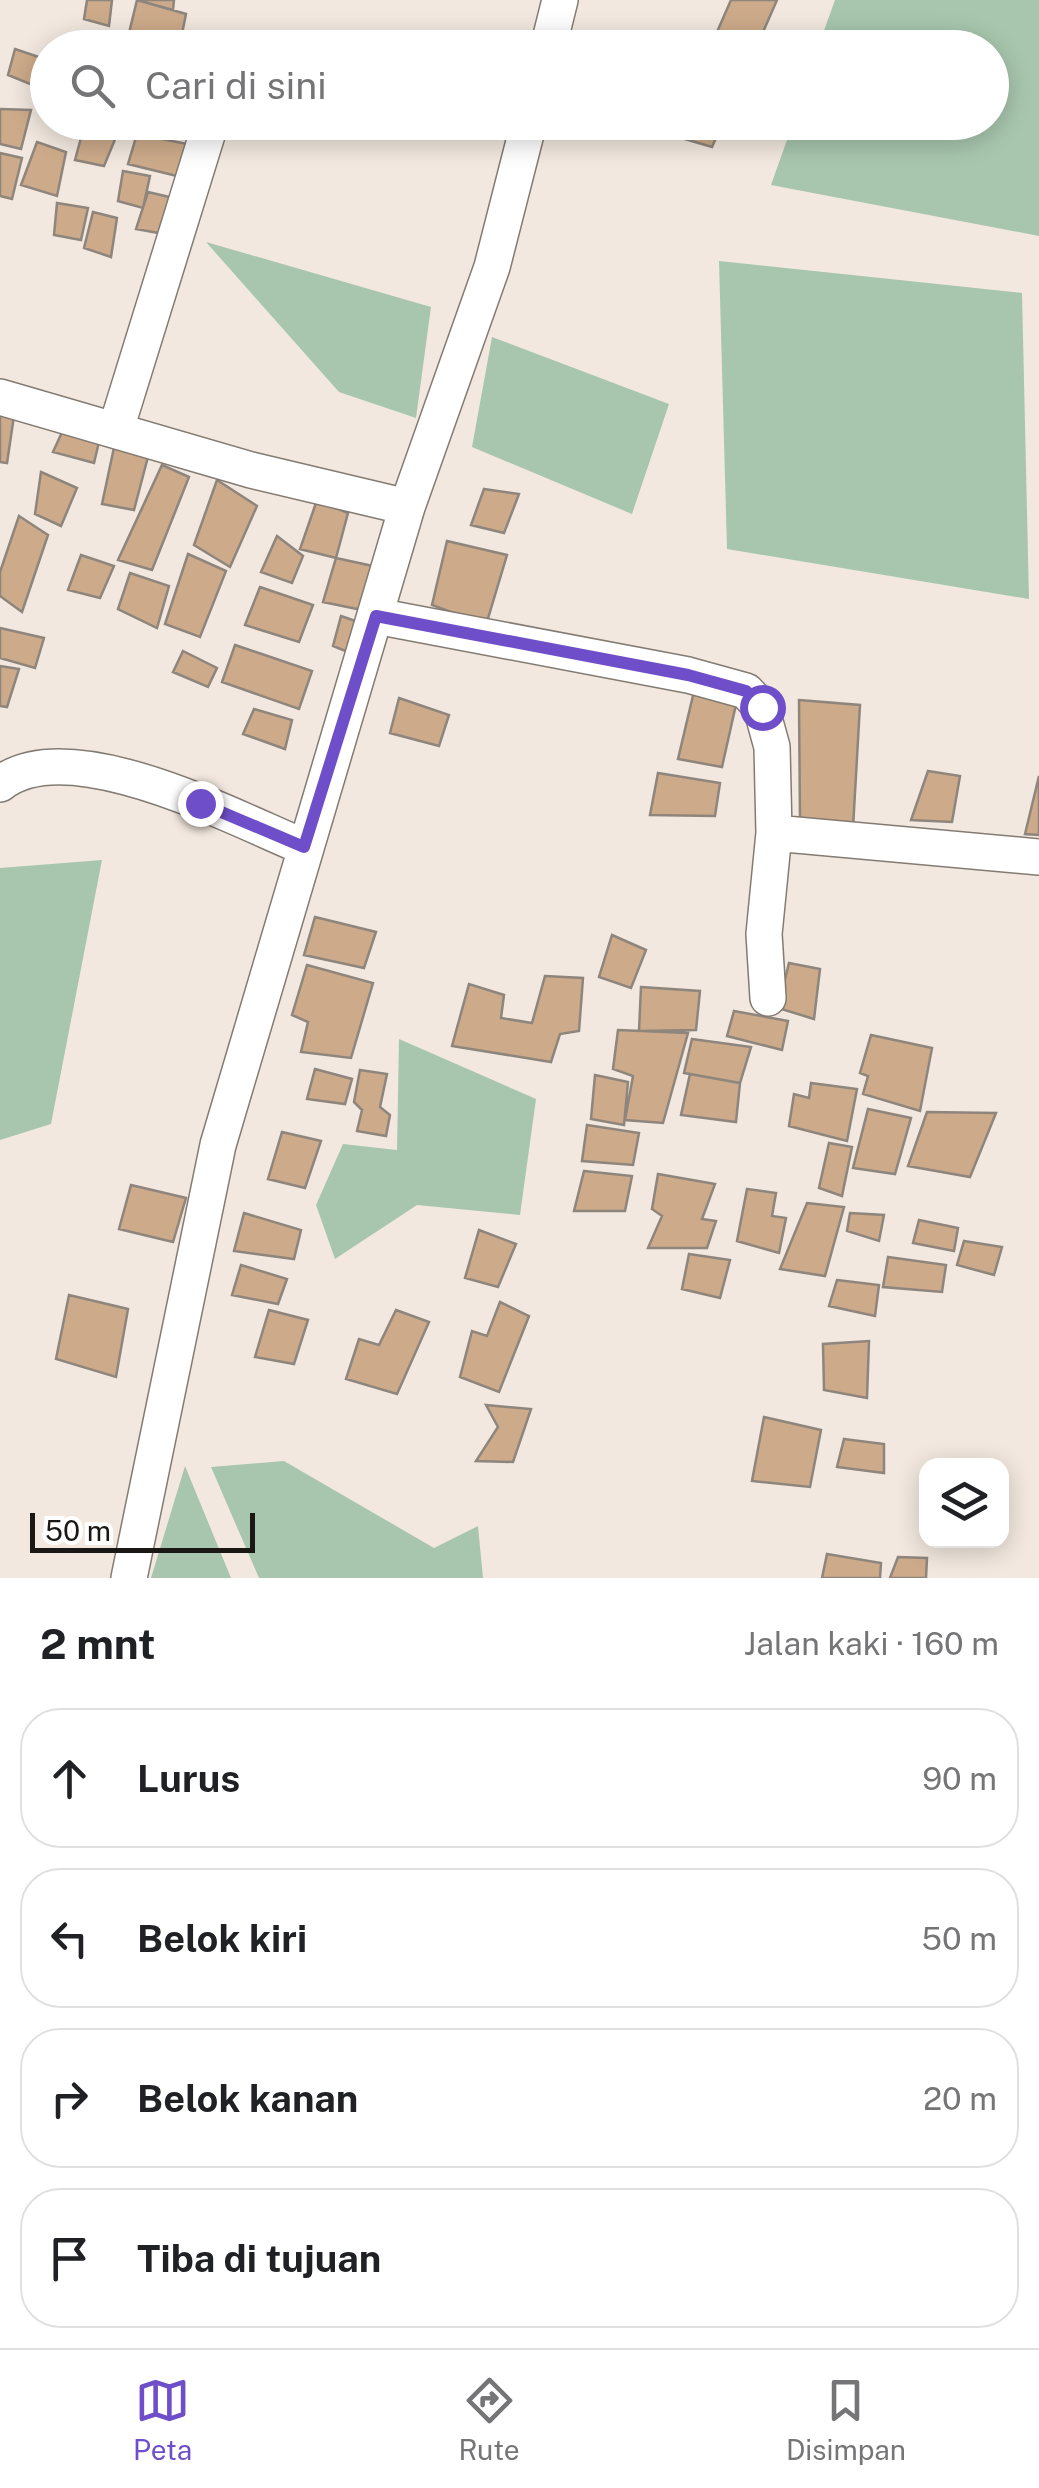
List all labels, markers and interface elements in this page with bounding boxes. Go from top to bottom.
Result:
search box [30,30,1009,140]
icon: search [65,58,120,113]
text: Cari di sini [145,63,327,108]
route start [740,685,786,731]
route end [178,781,224,827]
map controls [919,1458,1009,1548]
button: layers [919,1458,1009,1548]
scale bar [30,1508,255,1552]
text: 50 m [45,1514,111,1547]
text: 2 mnt [40,1619,155,1668]
text: Jalan kaki · 160 m [744,1625,999,1662]
icon: ahead [42,1751,97,1806]
text: Lurus [137,1756,240,1801]
text: 90 m [922,1760,997,1797]
icon: left [42,1911,97,1966]
text: Belok kiri [137,1916,307,1961]
text: 50 m [921,1920,997,1957]
icon: right [42,2071,97,2126]
text: Belok kanan [137,2076,358,2121]
text: 20 m [923,2080,997,2117]
icon: arrive [42,2231,97,2286]
text: Tiba di tujuan [137,2236,381,2281]
tab: Peta [133,2373,192,2466]
tab: Rute [458,2373,520,2466]
tab: Disimpan [786,2373,906,2466]

